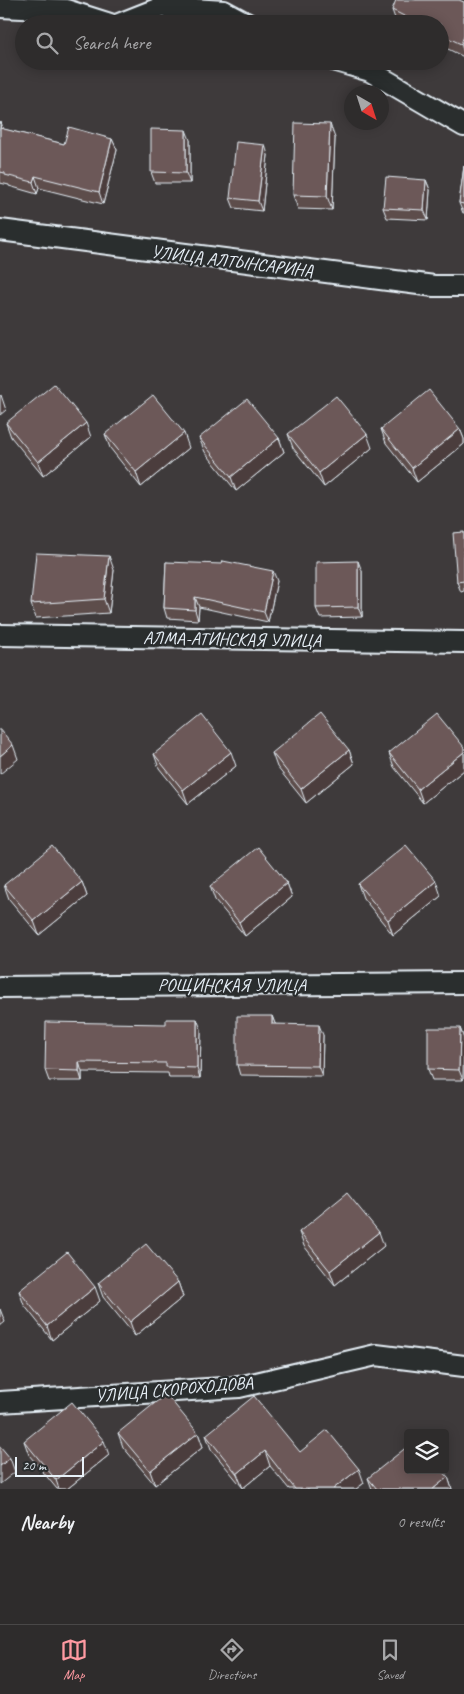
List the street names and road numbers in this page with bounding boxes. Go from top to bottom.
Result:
street label: УЛИЦА АЛТЫНСАРИНА [150,240,315,282]
street label: АЛМА-АТИНСКАЯ УЛИЦА [143,626,322,652]
street label: РОЩИНСКАЯ УЛИЦА [158,974,307,996]
street label: УЛИЦА СКОРОХОДОВА [94,1371,255,1407]

